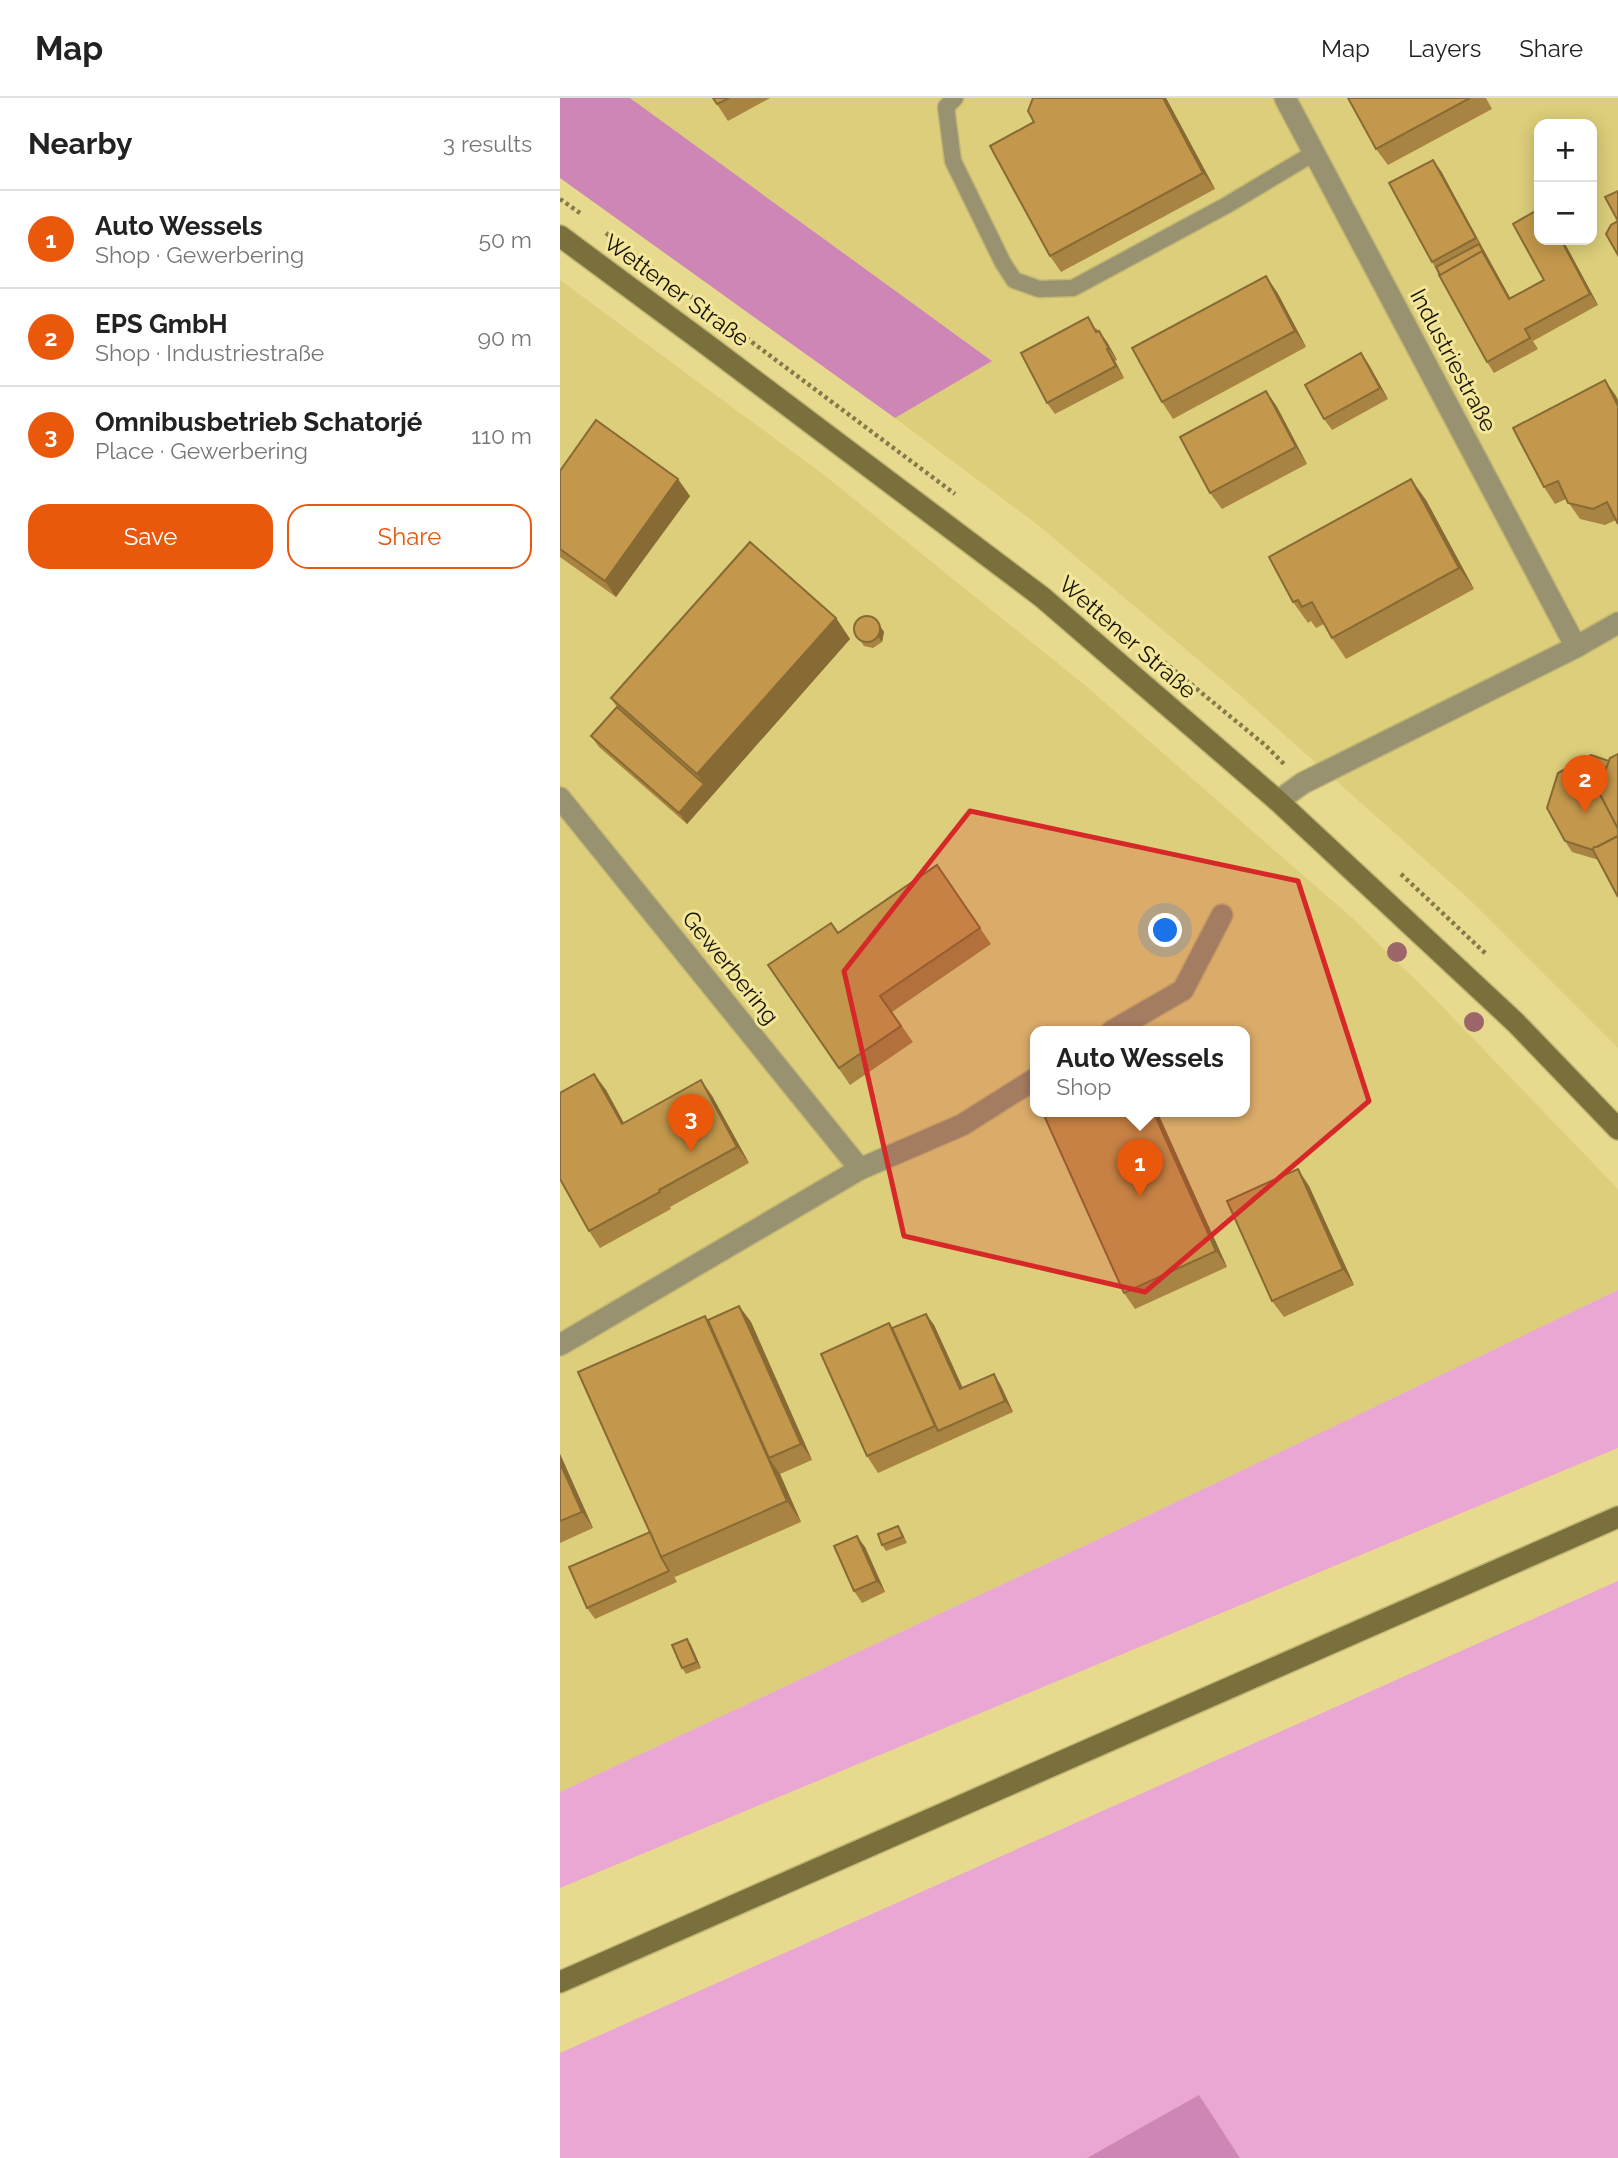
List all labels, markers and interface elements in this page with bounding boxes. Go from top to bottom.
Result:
text: Map [35,29,103,68]
text: Map [1321,34,1370,63]
text: Layers [1408,34,1481,63]
text: Share [1519,34,1583,63]
map controls [1534,119,1597,245]
button: + [1534,119,1597,182]
text: Nearby [28,126,132,161]
text: 3 results [443,130,532,157]
button: − [1534,182,1597,245]
text: Auto Wessels [95,211,263,241]
text: 1 [45,226,57,253]
text: 50 m [478,226,532,253]
street label: Wettener Straße [599,228,755,352]
text: Shop · Gewerbering [95,241,304,268]
street label: Industriestraße [1405,284,1503,436]
text: EPS GmbH [95,309,228,339]
text: 2 [45,324,57,351]
text: 90 m [477,324,532,351]
text: Shop · Industriestraße [95,339,324,366]
text: Omnibusbetrieb Schatorjé [95,407,422,437]
text: 3 [45,422,57,449]
text: 110 m [471,422,532,449]
text: Place · Gewerbering [95,437,308,464]
button: Save [28,504,273,569]
button: Share [287,504,532,569]
street label: Wettener Straße [1054,570,1202,704]
pin: 2 [1562,755,1608,813]
street label: Gewerbering [677,905,785,1029]
your location [1148,913,1182,947]
popup [1030,1026,1250,1117]
text: Auto Wessels [1056,1043,1224,1073]
text: Shop [1056,1073,1111,1100]
pin: 3 [668,1094,714,1152]
pin: 1 [1117,1139,1163,1197]

